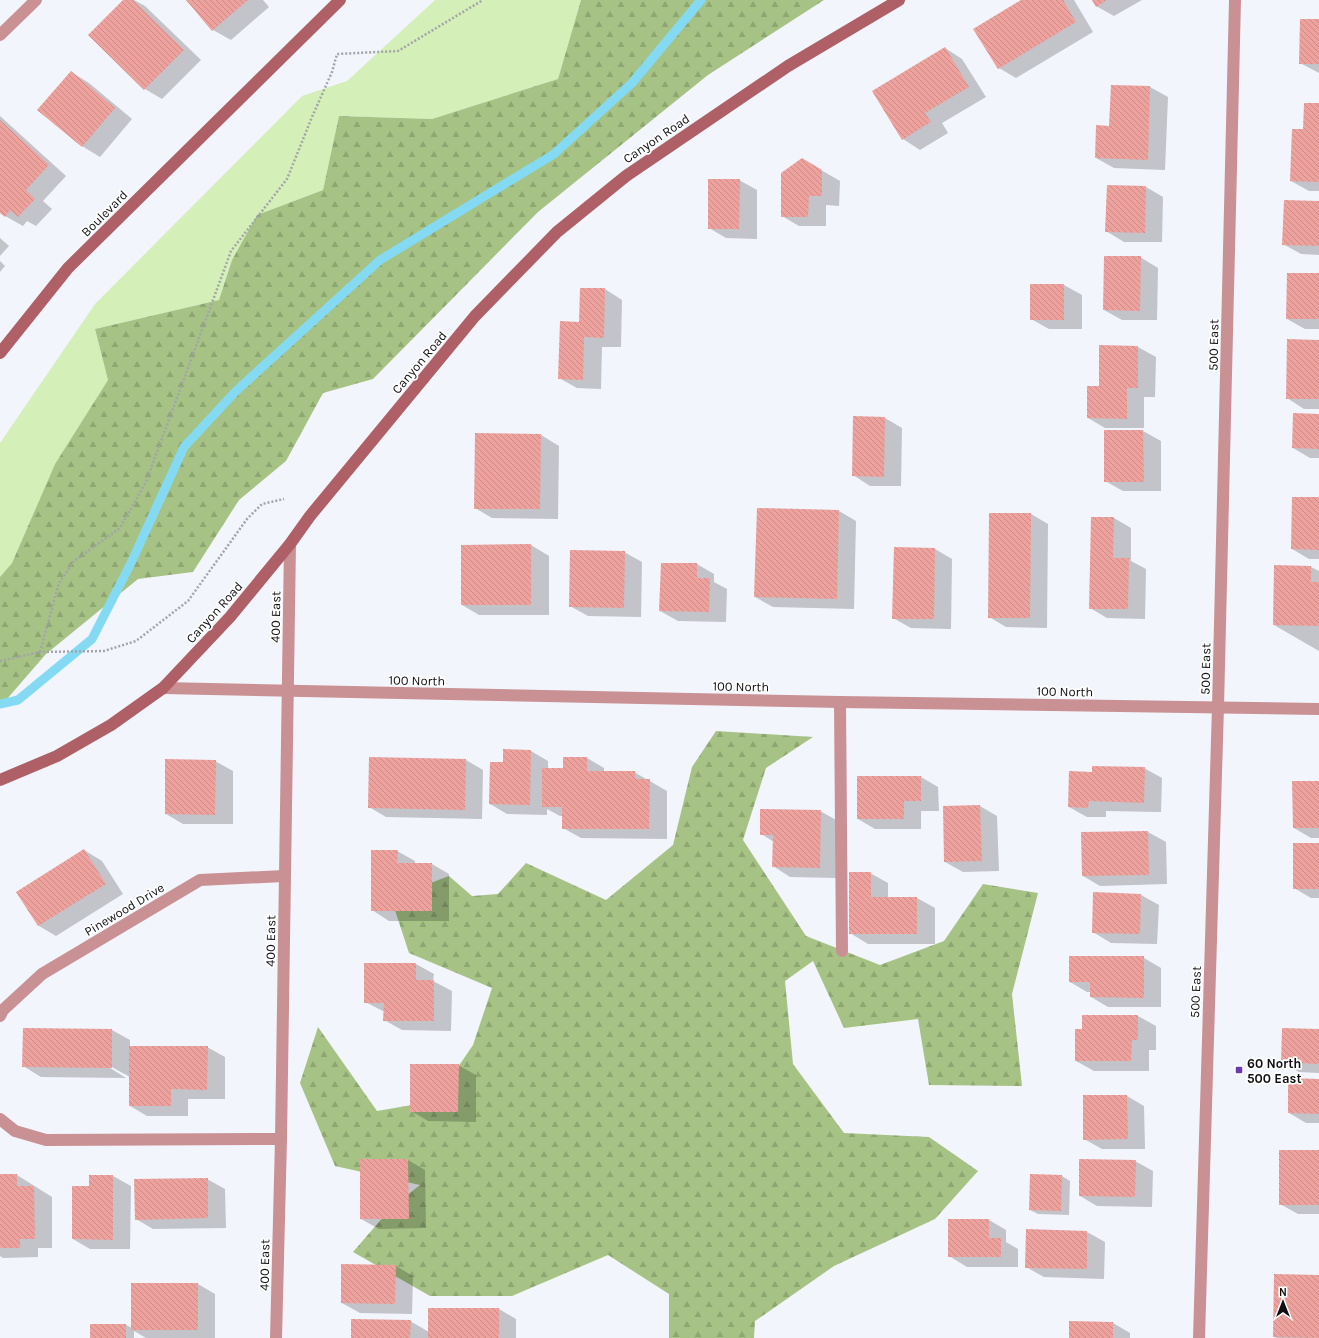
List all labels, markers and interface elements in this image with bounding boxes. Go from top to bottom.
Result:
street label: Canyon Road [620,111,692,166]
street label: Boulevard [78,187,131,240]
street label: 500 East [1206,319,1221,371]
street label: Canyon Road [389,328,450,397]
street label: Canyon Road [183,579,246,646]
street label: 400 East [268,591,283,643]
street label: 500 East [1198,643,1213,695]
street label: 100 North [389,673,445,688]
street label: 100 North [713,679,769,694]
street label: 100 North [1037,684,1093,699]
street label: Pinewood Drive [82,880,167,939]
street label: 400 East [263,915,278,967]
street label: 500 East [1187,966,1204,1018]
place label: 60 North 500 East [1247,1056,1302,1086]
marker: 60 North 500 East [1234,1065,1244,1075]
street label: 400 East [257,1239,272,1291]
north arrow [1263,1282,1303,1322]
text: N [1279,1286,1287,1299]

